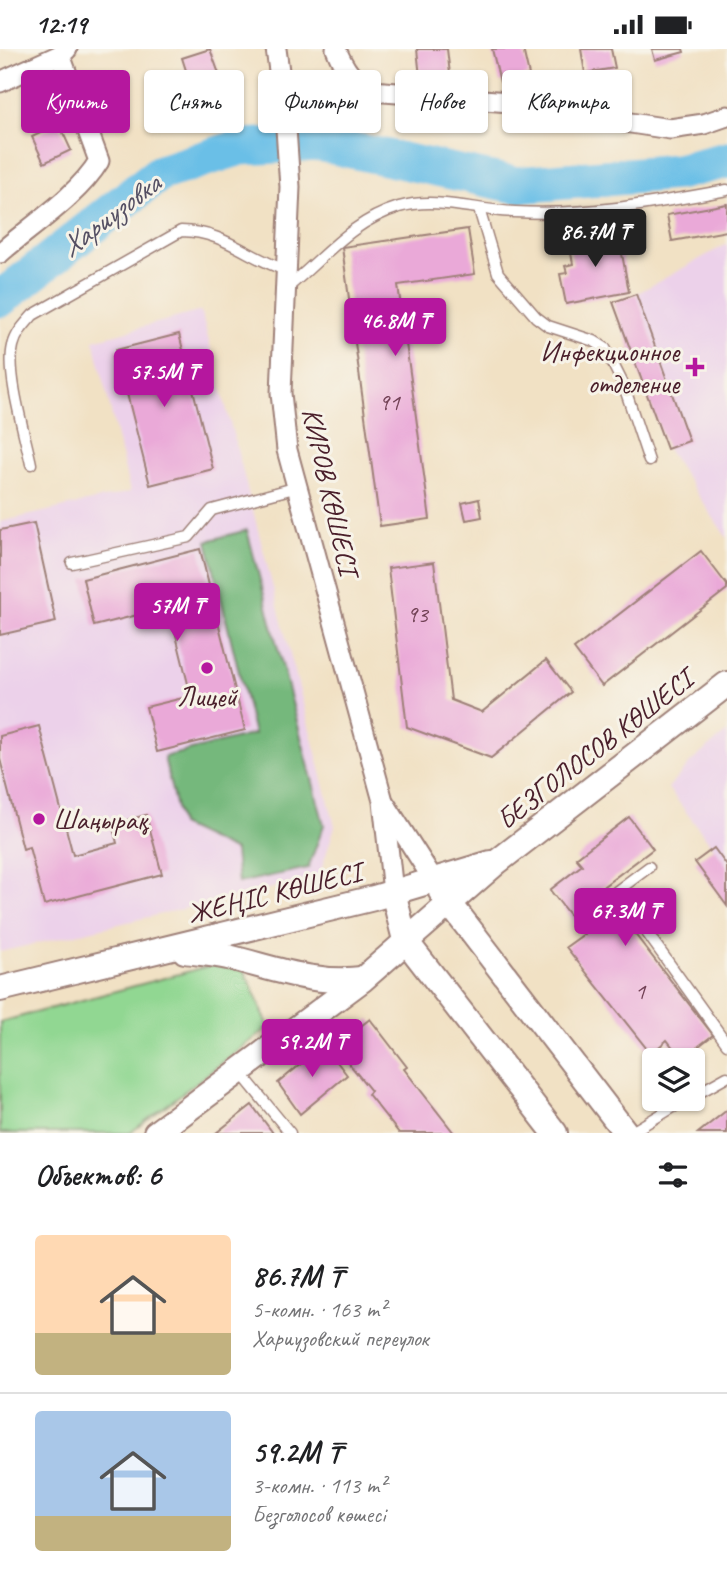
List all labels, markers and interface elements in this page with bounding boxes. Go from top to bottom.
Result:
text: 12:19 [35,8,87,41]
chip: Купить [21,70,130,133]
chip: Снять [144,70,244,133]
chip: Фильтры [258,70,381,133]
chip: Новое [395,70,488,133]
chip: Квартира [502,70,632,133]
water label: Хариузовка [52,163,170,265]
pin: 86.7M ₸ [530,209,660,269]
text: 86.7M ₸ [560,217,630,246]
pin: 46.8M ₸ [330,299,460,358]
text: 46.8M ₸ [360,306,430,335]
place label: Инфекционное отделение [540,334,681,401]
pin: 57.5M ₸ [99,349,229,409]
text: 57.5M ₸ [130,357,198,386]
marker: Инфекционное отделение [685,357,705,377]
house number: 91 [378,387,401,417]
street label: КИРОВ КӨШЕСІ [294,404,368,584]
pin: 57M ₸ [128,583,226,643]
text: 57M ₸ [150,591,204,620]
house number: 93 [406,599,430,629]
street label: БЕЗГОЛОСОВ КӨШЕСІ [489,658,704,837]
marker: Лицей [199,660,215,676]
place label: Лицей [177,679,238,714]
place label: Шаңырақ [53,802,150,837]
marker: Шаңырақ [31,811,47,827]
street label: ЖЕҢІС КӨШЕСІ [184,853,370,931]
pin: 67.3M ₸ [560,888,690,948]
text: 67.3M ₸ [590,896,660,925]
house number: 1 [635,976,647,1006]
pin: 59.2M ₸ [247,1019,377,1079]
text: 59.2M ₸ [278,1027,346,1056]
map controls [642,1048,705,1111]
button: layers [642,1048,705,1111]
text: Объектов: 6 [35,1156,161,1194]
icon: filters [654,1156,692,1194]
text: 86.7M ₸ [252,1257,343,1295]
icon: home [91,1263,175,1347]
text: 5-комн. · 163 m² [252,1295,386,1324]
text: Хариузовский переулок [252,1324,429,1353]
text: 59.2M ₸ [252,1433,341,1471]
icon: home [91,1439,175,1523]
text: 3-комн. · 113 m² [252,1471,386,1500]
text: Безголосов көшесі [252,1500,385,1529]

